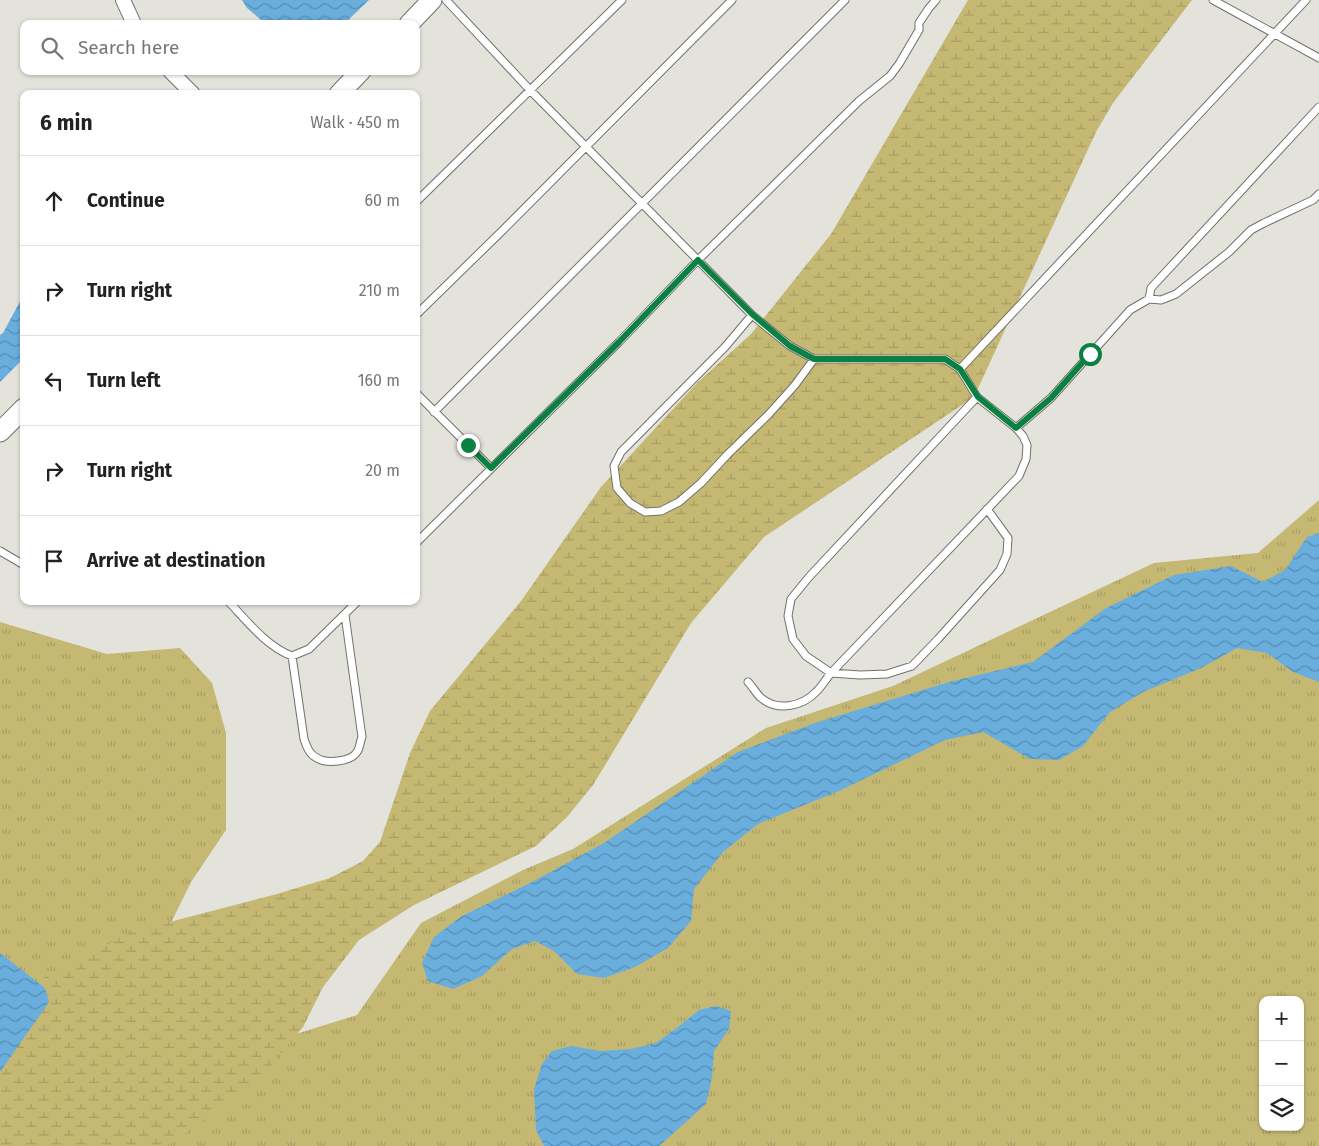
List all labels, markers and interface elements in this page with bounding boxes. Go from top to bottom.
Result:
search box [20,20,420,75]
icon: search [38,34,66,62]
text: Search here [78,36,179,59]
text: 6 min [40,110,93,136]
text: Walk · 450 m [310,113,400,132]
icon: ahead [40,187,68,215]
text: Continue [87,189,165,212]
text: 60 m [365,191,400,210]
icon: right [40,277,68,305]
text: Turn right [87,279,172,302]
text: 210 m [359,281,400,300]
route start [1079,343,1102,366]
icon: left [40,367,68,395]
text: Turn left [87,369,161,392]
text: 160 m [358,371,400,390]
route end [457,434,480,457]
icon: right [40,457,68,485]
text: Turn right [87,459,172,482]
text: 20 m [365,461,400,480]
icon: arrive [40,547,68,575]
text: Arrive at destination [87,549,266,572]
map controls [1259,996,1304,1131]
button: + [1259,996,1304,1041]
button: − [1259,1041,1304,1086]
button: layers [1259,1086,1304,1131]

